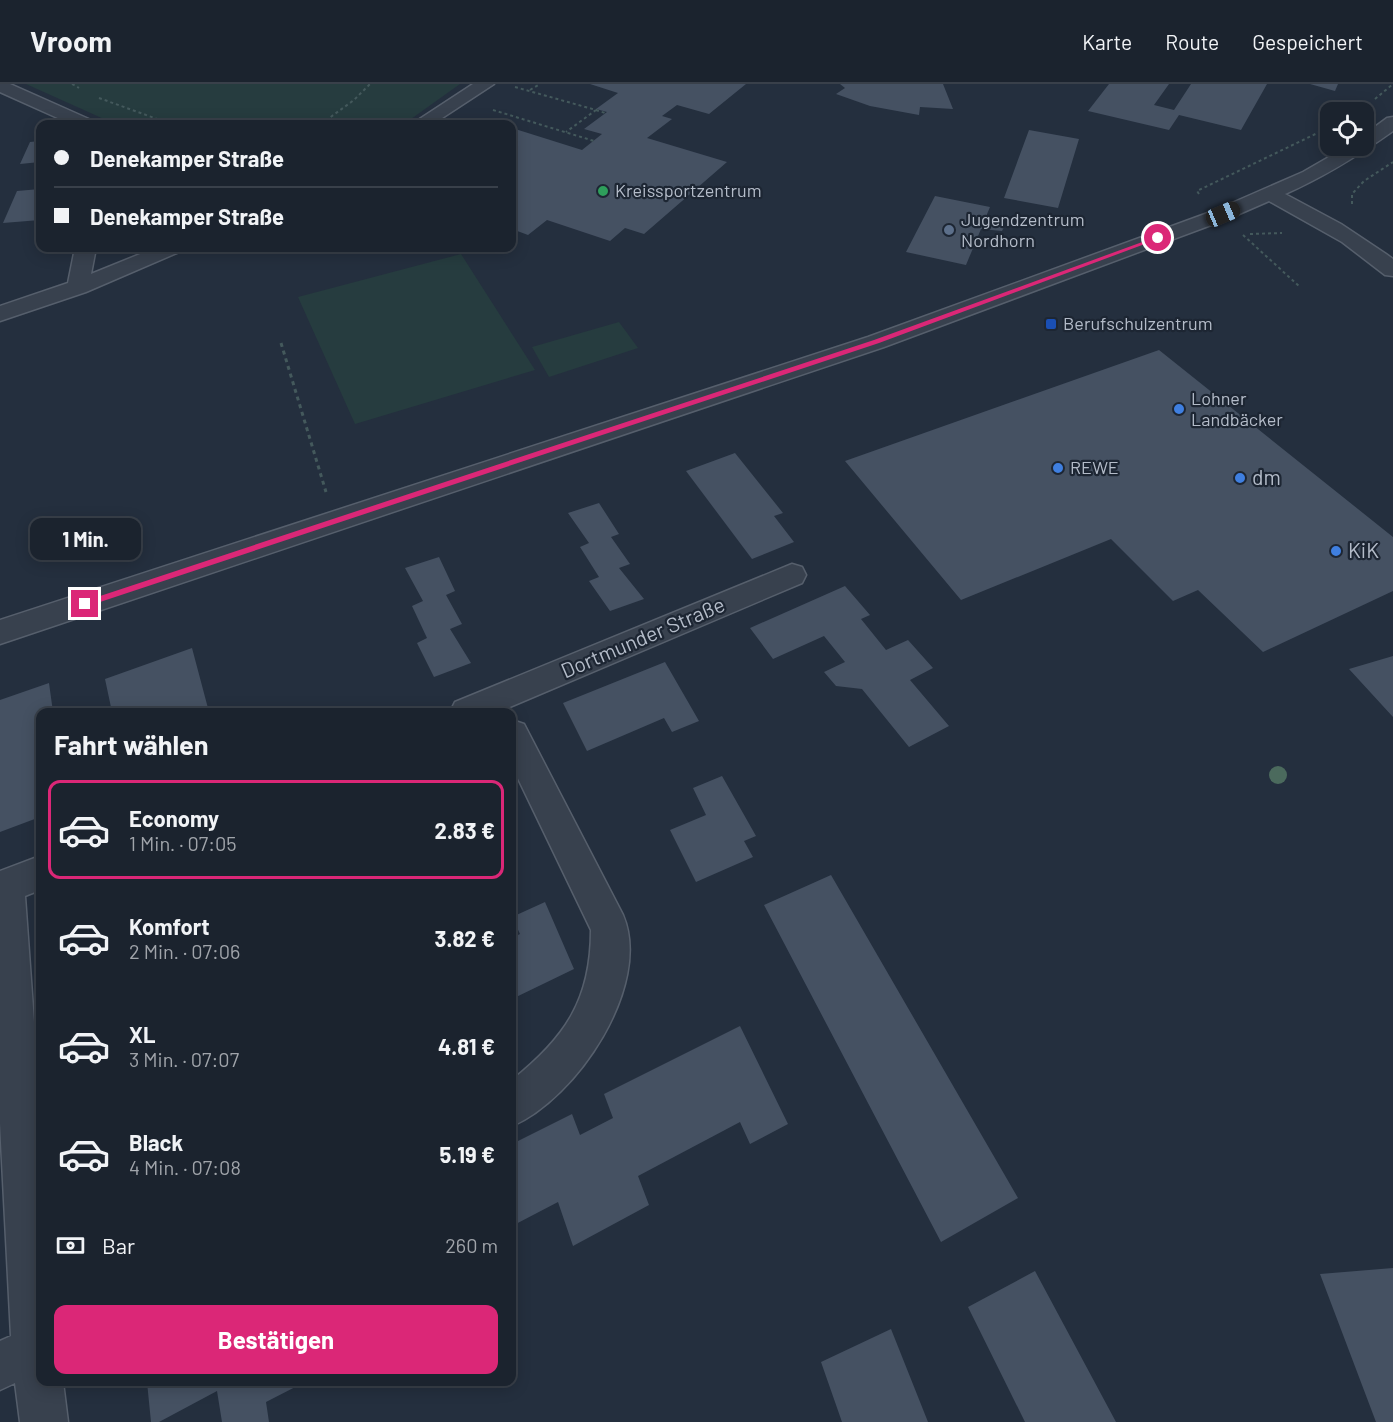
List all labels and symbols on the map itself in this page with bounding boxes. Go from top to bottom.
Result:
place label: Kreissportzentrum [615,179,762,201]
marker: Kreissportzentrum [596,184,610,198]
car [1203,199,1243,229]
place label: Jugendzentrum Nordhorn [961,208,1085,251]
marker: Jugendzentrum Nordhorn [942,223,956,237]
route start [1144,224,1171,251]
place label: Berufschulzentrum [1063,312,1213,334]
marker: Berufschulzentrum [1044,317,1058,331]
place label: Lohner Landbäcker [1191,387,1283,430]
marker: Lohner Landbäcker [1172,402,1186,416]
place label: REWE [1070,456,1119,478]
marker: REWE [1051,461,1065,475]
place label: dm [1252,464,1281,489]
marker: dm [1233,471,1247,485]
callout: 1 Min. [29,517,140,559]
place label: KiK [1348,537,1379,562]
marker: KiK [1329,544,1343,558]
route end [71,590,98,617]
street label: Dortmunder Straße [557,591,728,682]

